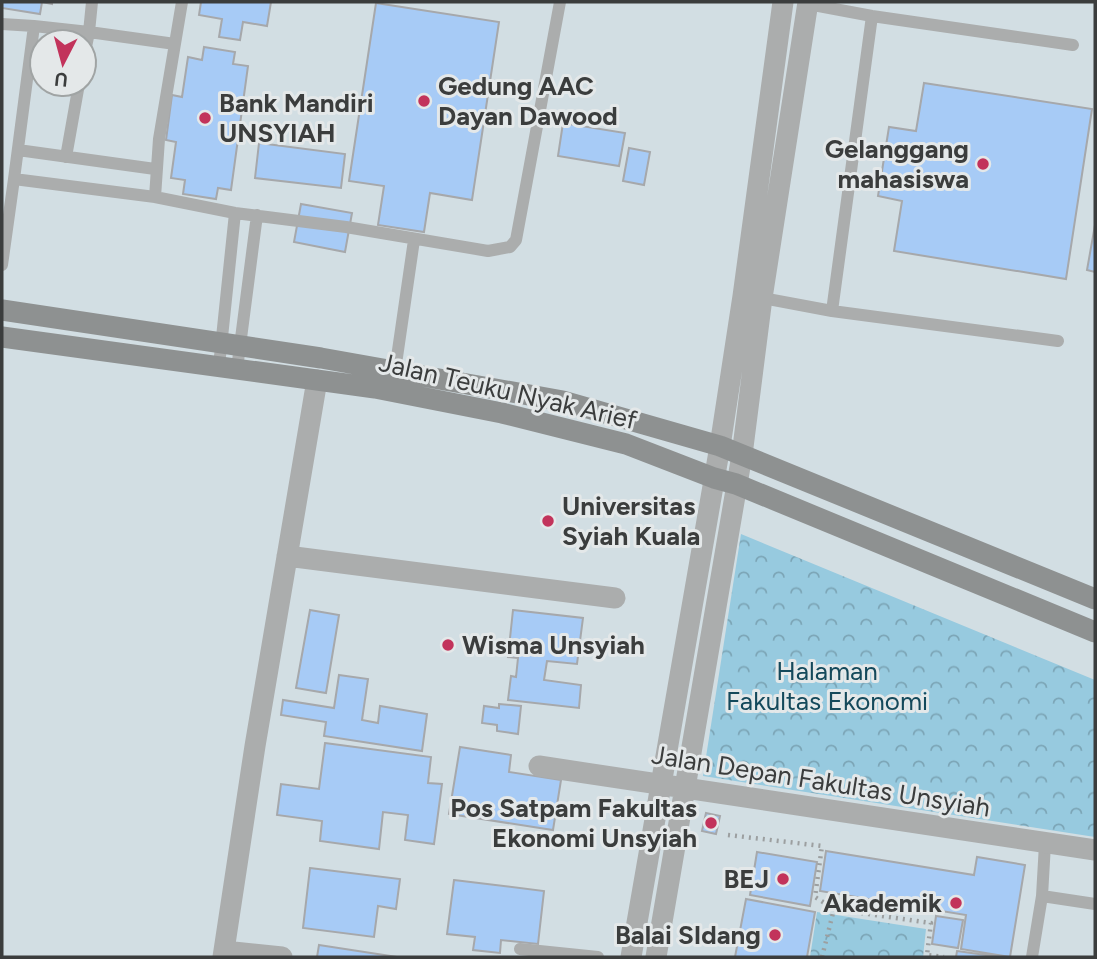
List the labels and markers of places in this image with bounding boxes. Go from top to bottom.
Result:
place label: Gedung AAC Dayan Dawood [438,70,618,132]
place label: Bank Mandiri UNSYIAH [219,87,374,149]
marker: Gedung AAC Dayan Dawood [416,93,432,109]
marker: Bank Mandiri UNSYIAH [197,110,213,126]
place label: Gelanggang mahasiswa [825,133,969,195]
marker: Gelanggang mahasiswa [975,156,991,172]
place label: Universitas Syiah Kuala [562,490,700,552]
marker: Universitas Syiah Kuala [540,513,556,529]
place label: Wisma Unsyiah [462,629,645,661]
marker: Wisma Unsyiah [440,637,456,653]
place label: Pos Satpam Fakultas Ekonomi Unsyiah [450,792,697,854]
marker: Pos Satpam Fakultas Ekonomi Unsyiah [703,815,719,831]
place label: BEJ [723,863,769,895]
marker: BEJ [775,871,791,887]
place label: Akademik [823,887,942,919]
marker: Akademik [948,895,964,911]
place label: Balai SIdang [615,919,761,951]
marker: Balai SIdang [767,927,783,943]

